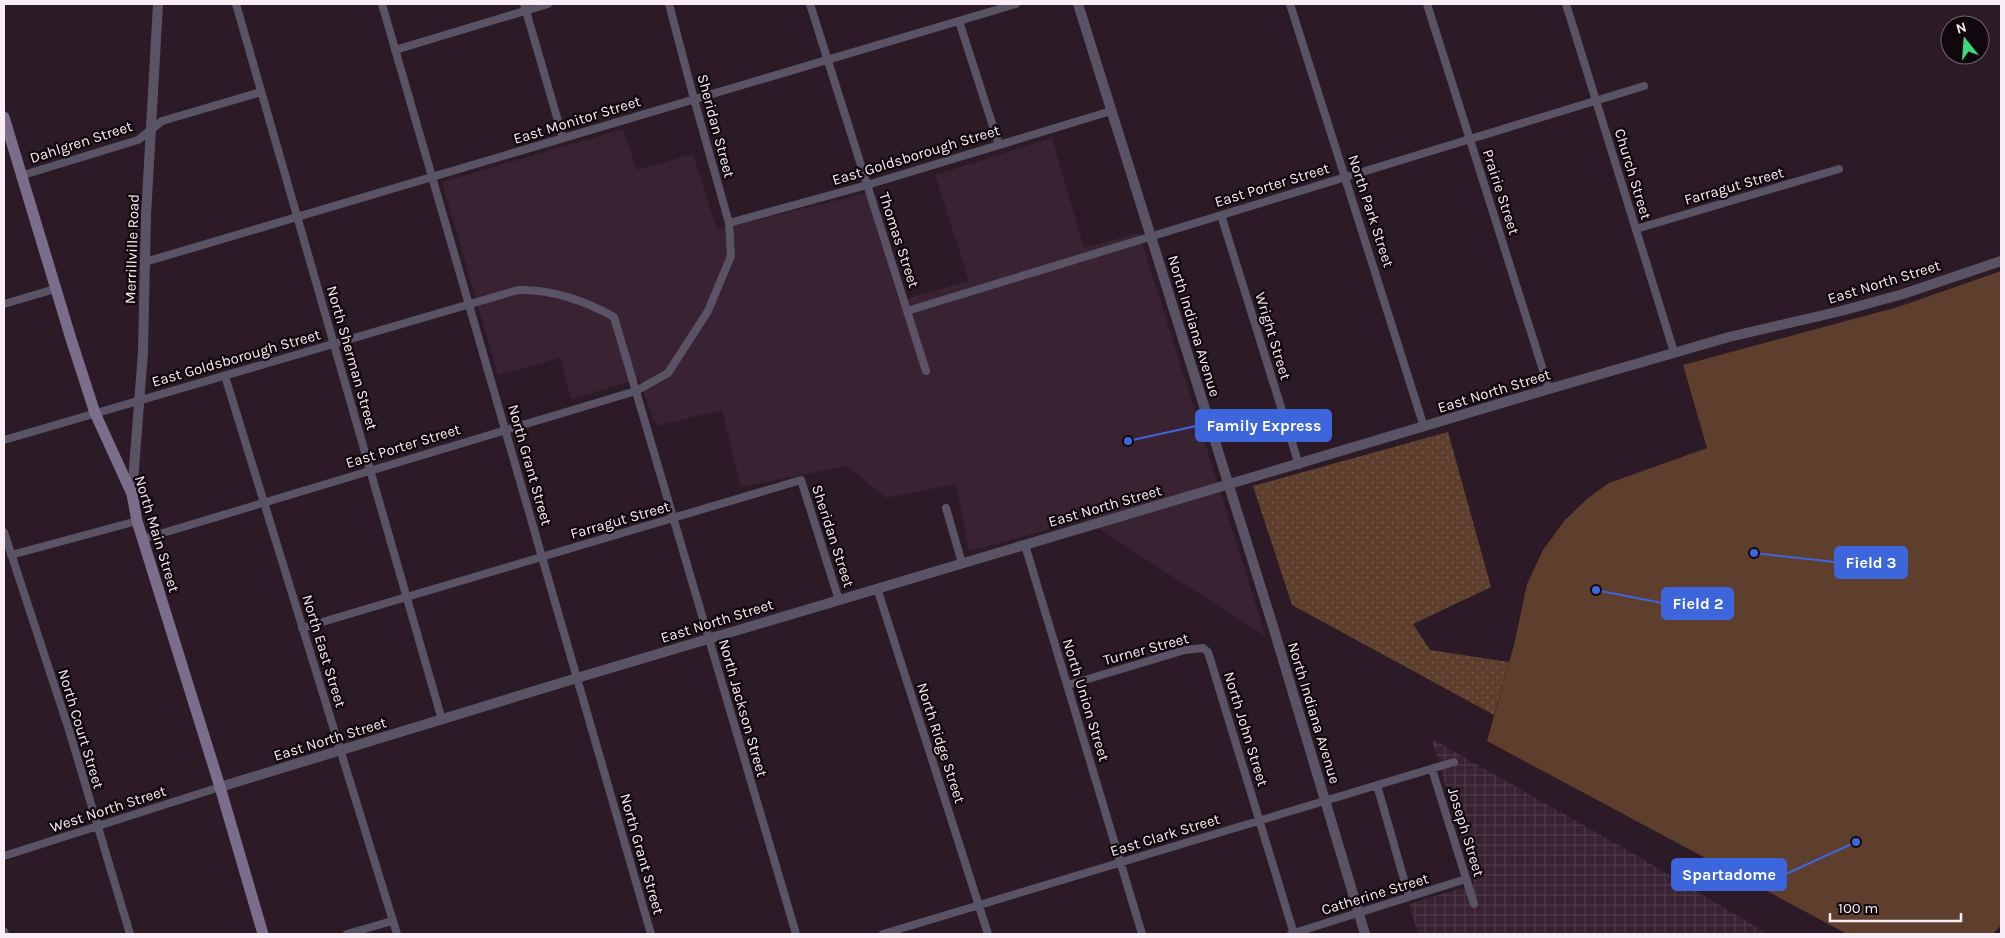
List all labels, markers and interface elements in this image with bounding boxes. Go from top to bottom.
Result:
north arrow [1940,15,1990,65]
text: N [1954,18,1969,38]
street label: Sheridan Street [694,72,739,180]
street label: East Monitor Street [511,92,643,148]
street label: Dahlgren Street [27,117,135,167]
street label: East Goldsborough Street [830,121,1002,189]
street label: Church Street [1611,126,1655,222]
street label: Prairie Street [1479,147,1523,237]
street label: North Park Street [1344,152,1398,270]
street label: East Porter Street [1212,159,1332,211]
street label: Farragut Street [1682,163,1786,209]
street label: Thomas Street [875,190,923,291]
street label: Merrillville Road [121,194,143,304]
street label: North Indiana Avenue [1164,253,1224,399]
street label: East North Street [1825,256,1943,308]
street label: North Sherman Street [323,284,381,433]
street label: Wright Street [1251,290,1295,382]
street label: East Goldsborough Street [150,325,323,391]
street label: East North Street [1435,365,1553,417]
street label: North Grant Street [504,402,556,528]
callout: Family Express [1196,410,1331,441]
text: Family Express [1207,416,1321,435]
street label: East Porter Street [343,420,463,472]
street label: North Main Street [131,473,183,595]
street label: East North Street [1046,481,1164,531]
street label: Sheridan Street [808,483,858,590]
street label: Farragut Street [568,497,672,543]
callout: Field 3 [1835,547,1907,578]
text: Field 3 [1845,553,1897,572]
callout: Field 2 [1662,588,1733,619]
street label: North East Street [298,592,350,710]
text: Field 2 [1673,594,1723,613]
street label: East North Street [658,595,776,647]
street label: Turner Street [1101,629,1191,669]
street label: North Union Street [1059,636,1113,764]
street label: North Jackson Street [715,637,771,779]
street label: North Indiana Avenue [1284,640,1344,786]
street label: North Court Street [54,667,108,791]
street label: North John Street [1220,669,1272,789]
street label: North Ridge Street [913,680,969,806]
street label: East North Street [271,713,389,765]
street label: West North Street [48,782,169,836]
street label: Joseph Street [1444,785,1488,879]
street label: North Grant Street [616,791,668,917]
street label: East Clark Street [1108,810,1222,860]
callout: Spartadome [1672,859,1786,890]
text: Spartadome [1682,865,1776,884]
street label: Catherine Street [1319,869,1431,919]
scale bar [1830,890,1961,922]
text: 100 m [1838,899,1878,917]

